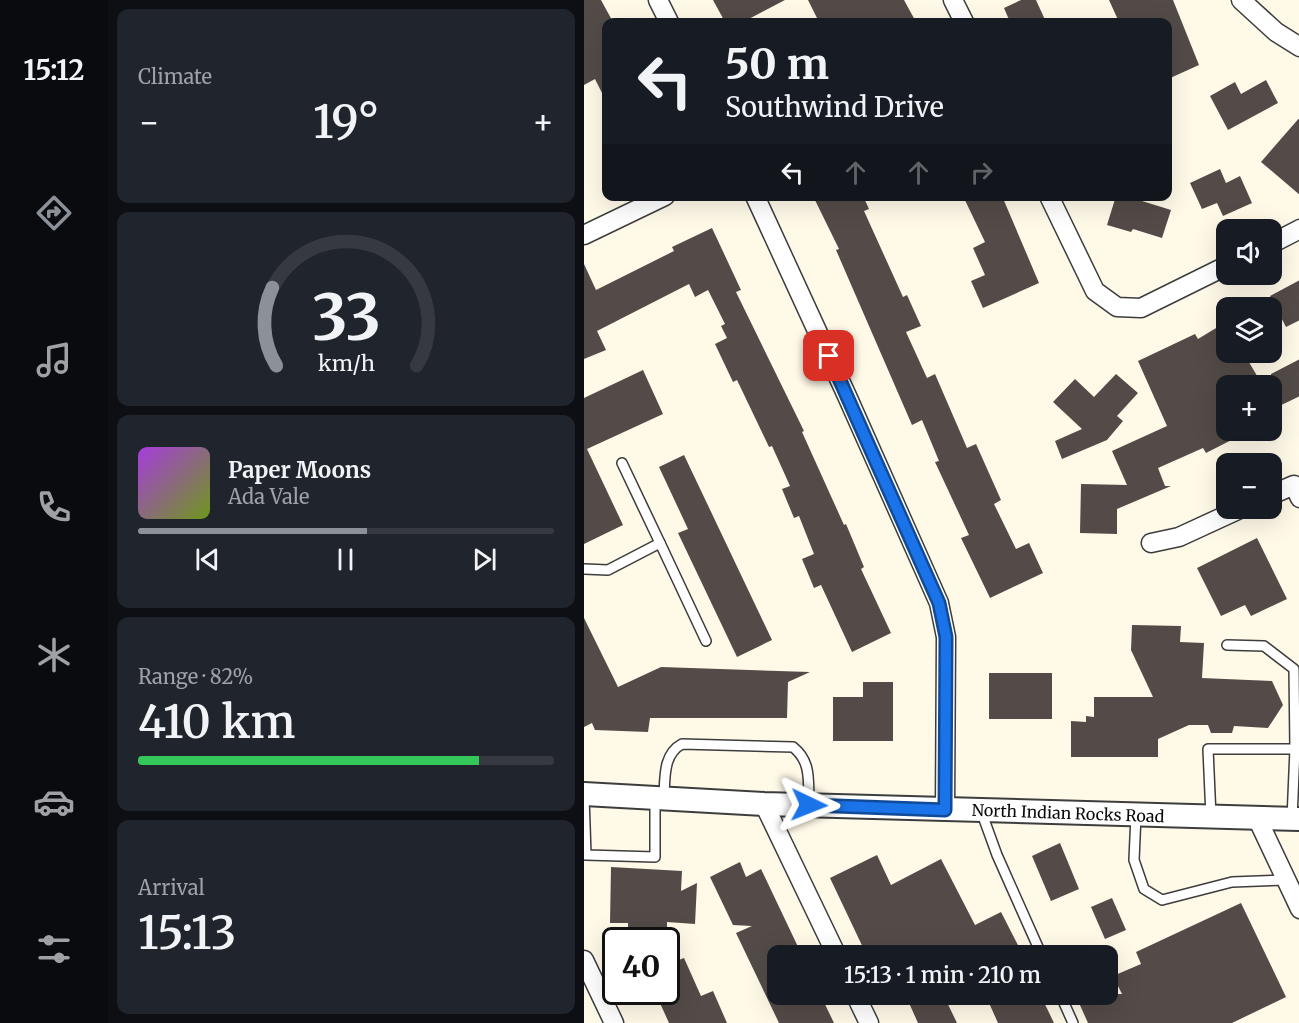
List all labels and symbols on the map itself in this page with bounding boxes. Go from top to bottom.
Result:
pin [803,330,854,381]
position arrow [777,773,841,837]
street label: North Indian Rocks Road [971,800,1165,826]
speed limit sign: 40 [602,927,680,1005]

